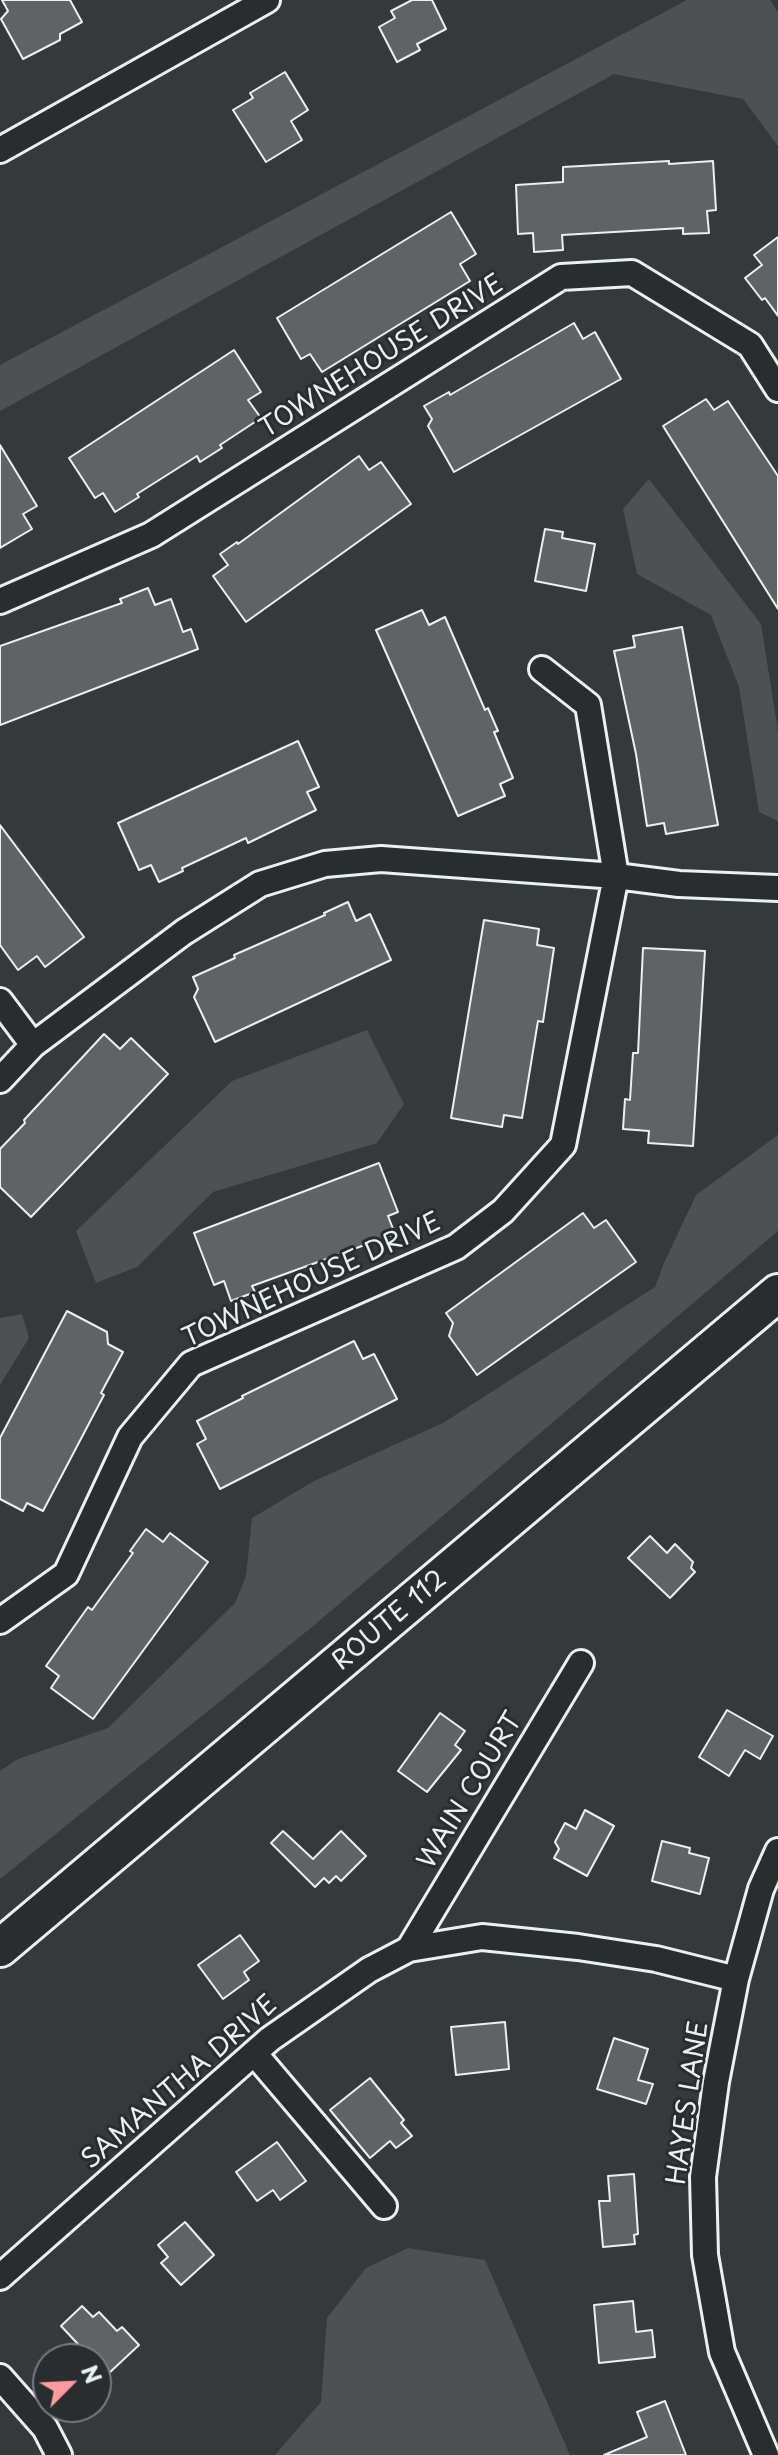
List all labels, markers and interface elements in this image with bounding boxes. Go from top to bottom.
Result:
street label: TOWNEHOUSE DRIVE [254,269,510,445]
street label: TOWNEHOUSE DRIVE [178,1207,446,1355]
street label: ROUTE 112 [327,1564,453,1678]
street label: WAIN COURT [412,1707,530,1875]
street label: SAMANTHA DRIVE [76,1990,284,2176]
street label: HAYES LANE [662,2019,716,2187]
north arrow [32,2343,112,2423]
text: N [74,2359,111,2389]

